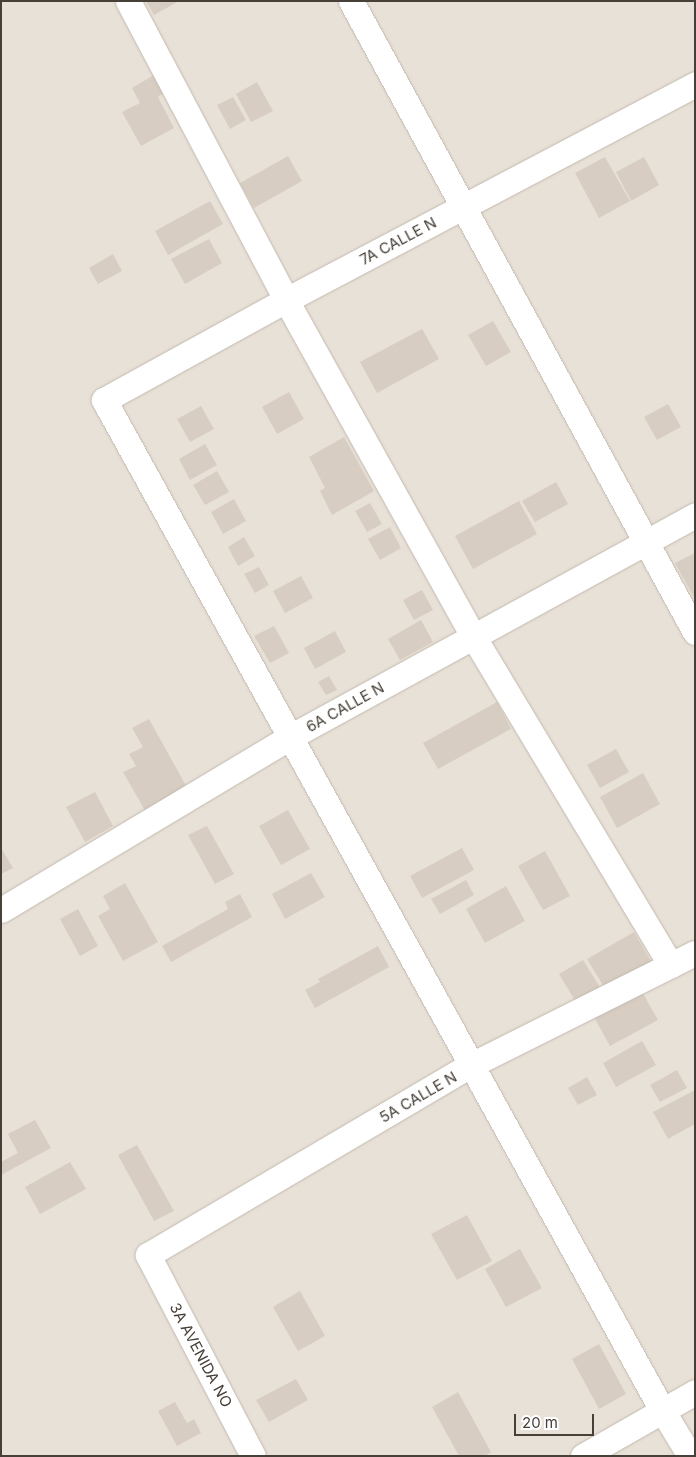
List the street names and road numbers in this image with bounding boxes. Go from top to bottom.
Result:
street label: 7A CALLE N [357,213,439,269]
street label: 6A CALLE N [303,678,387,736]
street label: 5A CALLE N [376,1068,460,1126]
street label: 3A AVENIDA NO [166,1300,236,1410]

